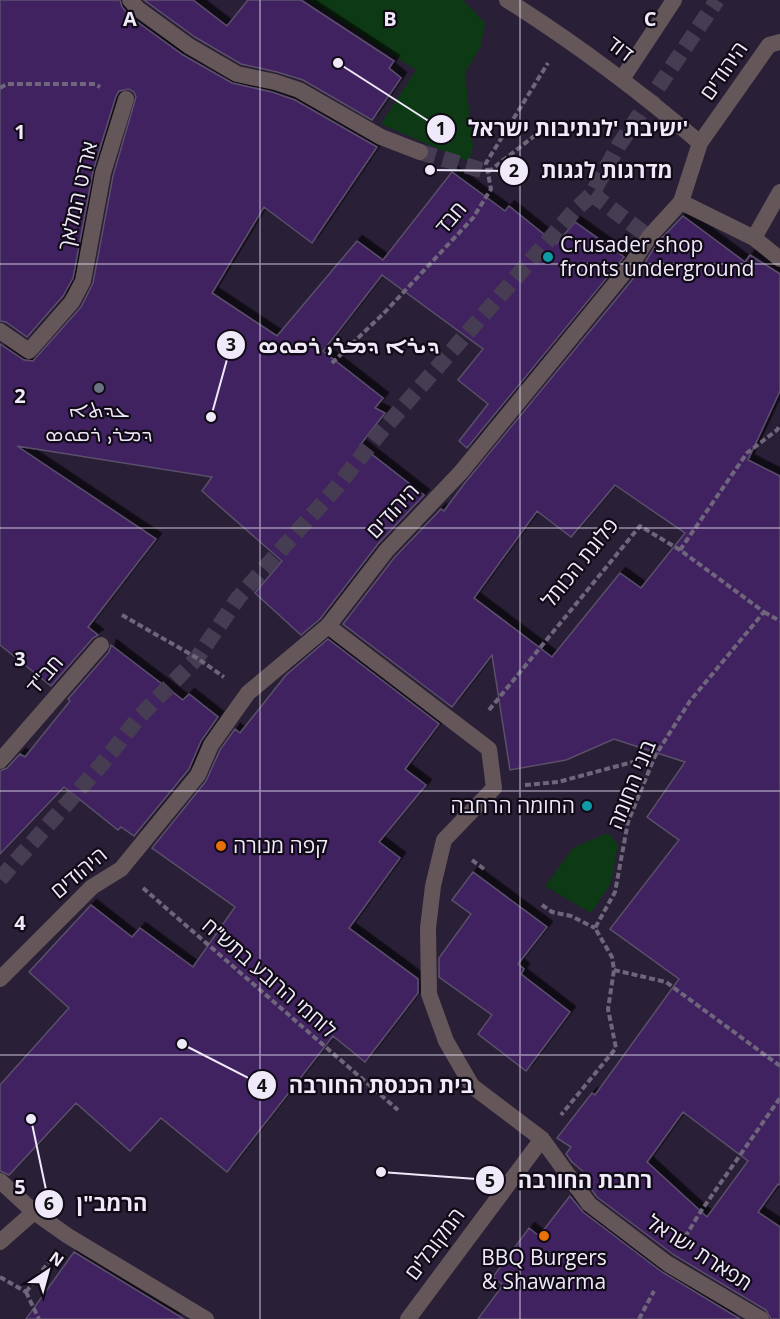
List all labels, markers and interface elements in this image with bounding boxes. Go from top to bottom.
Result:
text: A [123,5,137,32]
text: B [383,5,397,32]
text: C [644,5,657,32]
street label: דוד [602,29,640,68]
street label: היהודים [693,36,753,105]
callout: ישיבת 'לנתיבות ישראל' [426,109,701,149]
text: ישיבת 'לנתיבות ישראל' [468,112,688,142]
text: 1 [436,116,446,140]
text: 1 [14,118,26,145]
street label: אררט המלאך [51,139,103,253]
callout: מדרגות לגגות [499,151,685,191]
text: מדרגות לגגות [541,154,673,184]
text: 2 [509,158,519,182]
street label: חבד [428,195,472,240]
place label: Crusader shop fronts underground [560,230,754,282]
marker: Crusader shop fronts underground [541,250,555,264]
callout: ܕܝܪܐ ܕܡܪܝ ܪܩܘܣ [216,325,451,365]
text: ܕܝܪܐ ܕܡܪܝ ܪܩܘܣ [258,329,440,359]
text: 3 [226,332,236,356]
marker: ܥܕܬܐ ܕܡܪܝ ܪܩܘܣ [92,381,106,395]
text: 2 [14,382,26,409]
place label: ܥܕܬܐ ܕܡܪܝ ܪܩܘܣ [45,395,153,447]
street label: היהודים [360,477,425,544]
street label: פלוגת הכותל [535,512,624,613]
text: 3 [14,645,26,672]
street label: חב"ד [20,649,69,700]
street label: בוני החומה [601,736,662,833]
place label: החומה הרחבה [451,791,575,819]
marker: החומה הרחבה [580,799,594,813]
place label: קפה מנורה [233,831,328,859]
marker: קפה מנורה [214,839,228,853]
street label: היהודים [44,840,112,904]
text: 4 [14,909,26,936]
street label: לוחמי הרובע בתש״ח [197,911,343,1043]
callout: בית הכנסת החורבה [247,1065,485,1105]
text: בית הכנסת החורבה [289,1069,474,1099]
text: 4 [257,1073,267,1097]
callout: רחבת החורבה [475,1160,664,1200]
text: רחבת החורבה [518,1164,652,1194]
text: 5 [485,1168,495,1192]
text: 5 [14,1173,26,1200]
callout: הרמב"ן [34,1184,159,1224]
text: הרמב"ן [77,1187,147,1217]
text: 6 [44,1191,54,1215]
street label: המקובלים [398,1202,470,1285]
street label: תפארת ישראל [641,1208,758,1297]
marker: BBQ Burgers & Shawarma [537,1229,551,1243]
north arrow [18,1241,78,1301]
place label: BBQ Burgers & Shawarma [481,1243,607,1295]
text: N [45,1246,69,1272]

